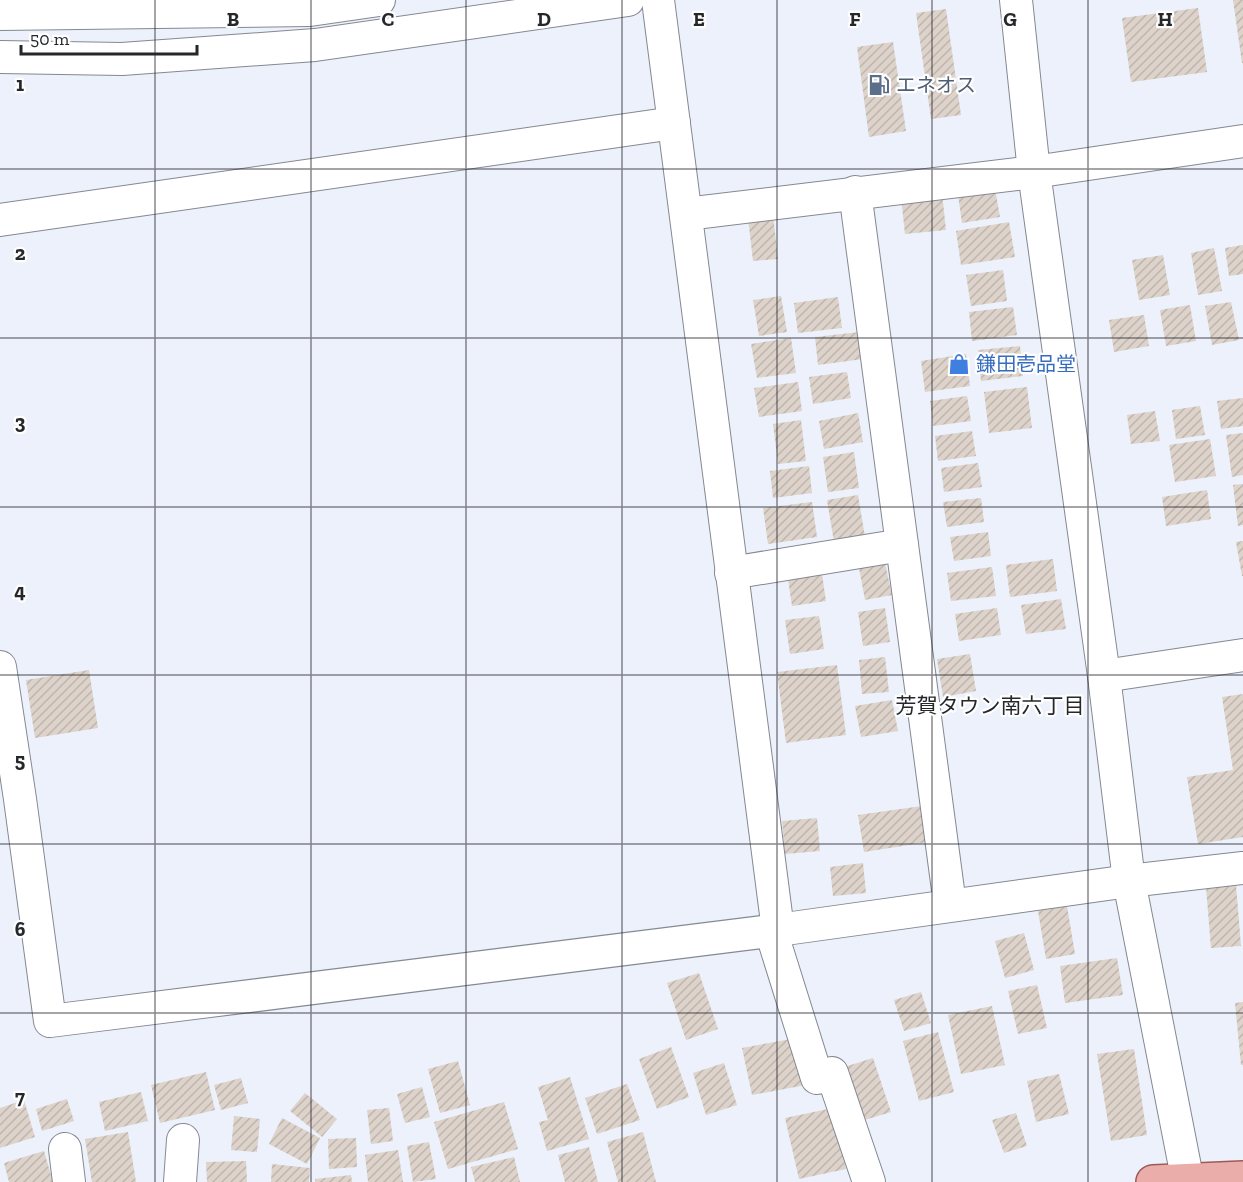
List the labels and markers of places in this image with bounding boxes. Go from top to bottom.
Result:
fuel station icon: エネオス [867,73,891,97]
place label: エネオス [896,73,976,97]
shop icon: 鎌田壱品堂 [947,352,971,376]
place label: 鎌田壱品堂 [976,352,1076,376]

